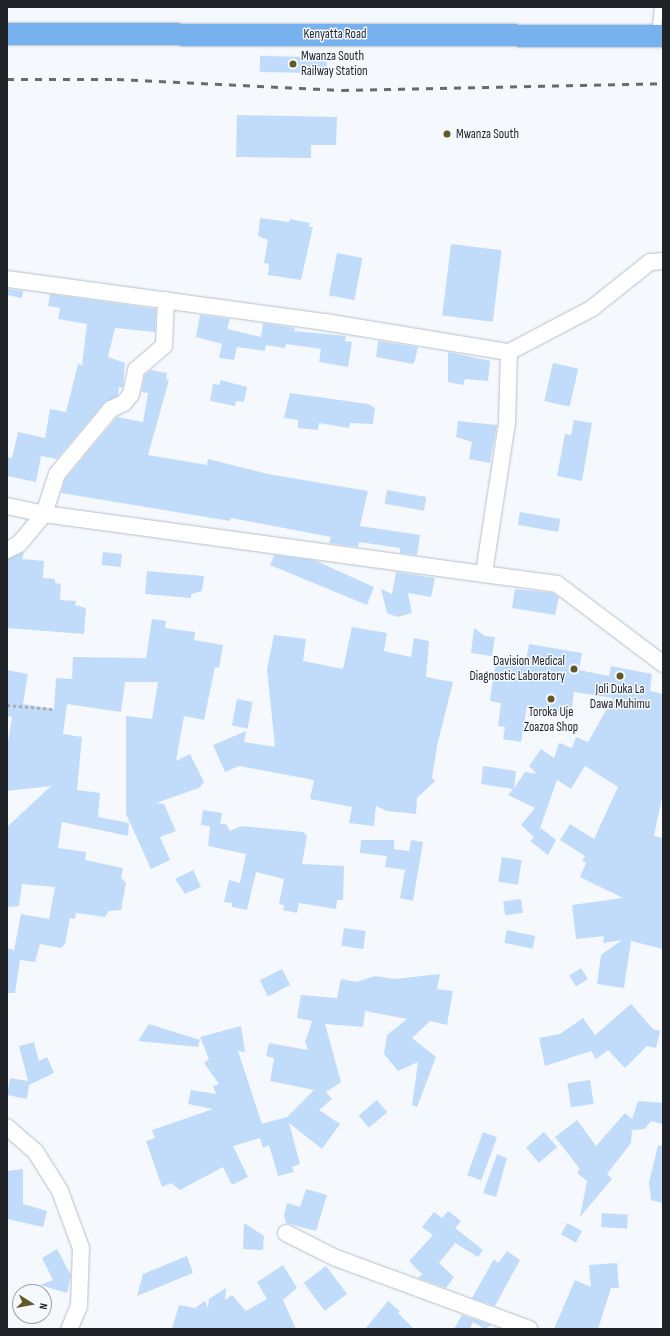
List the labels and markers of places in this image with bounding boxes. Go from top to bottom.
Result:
place label: Mwanza South Railway Station [301,49,368,80]
marker: Mwanza South Railway Station [288,59,298,69]
place label: Mwanza South [456,126,519,142]
marker: Mwanza South [441,128,453,140]
place label: Davision Medical Diagnostic Laboratory [469,654,565,685]
marker: Davision Medical Diagnostic Laboratory [568,663,580,675]
marker: Joli Duka La Dawa Muhimu [615,671,625,681]
place label: Joli Duka La Dawa Muhimu [590,682,650,713]
marker: Toroka Uje Zoazoa Shop [546,694,556,704]
place label: Toroka Uje Zoazoa Shop [524,705,578,736]

